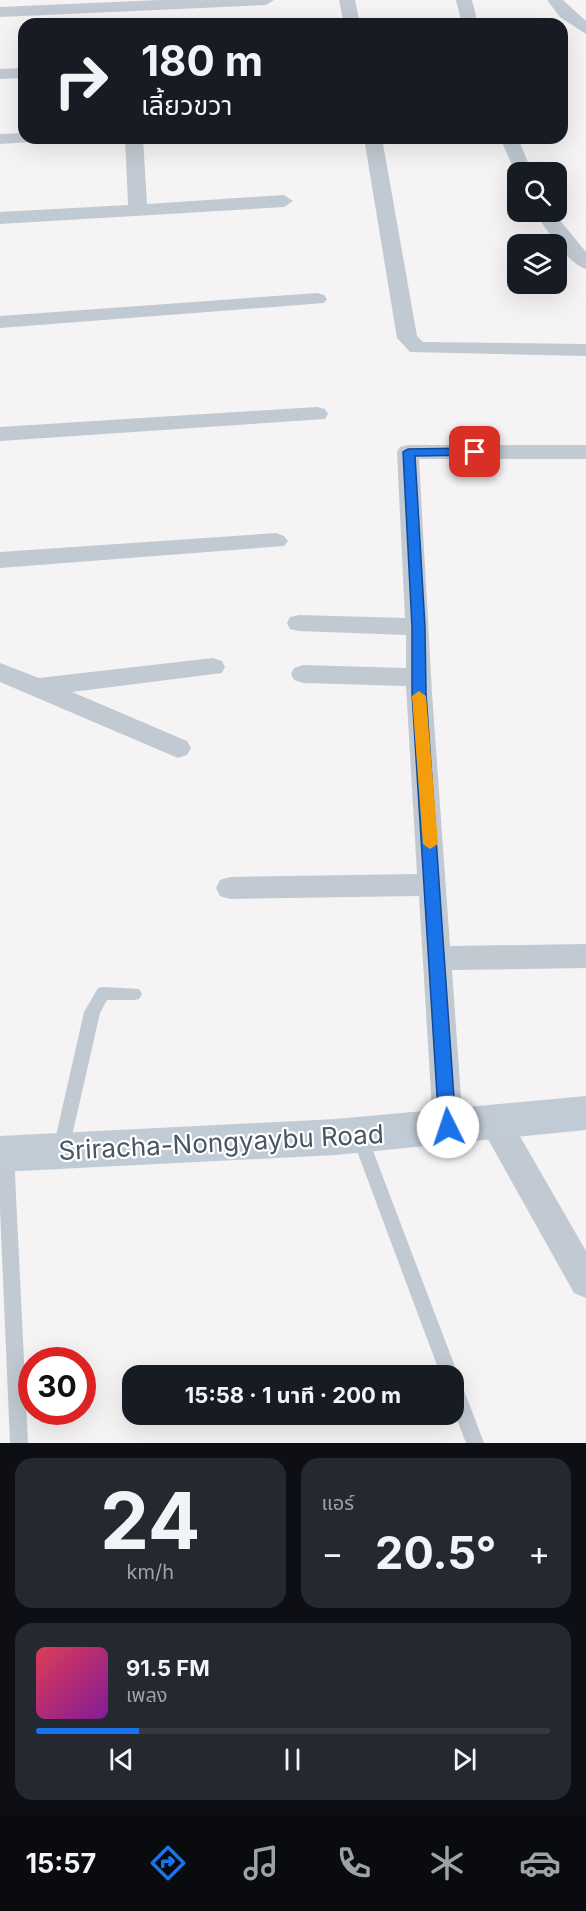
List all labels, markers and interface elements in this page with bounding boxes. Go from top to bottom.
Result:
text: 180 m [141,35,263,86]
icon: right [42,42,120,120]
text: เลี้ยวขวา [141,89,232,122]
map controls [507,162,567,294]
button: search [507,162,567,222]
button: layers [507,234,567,294]
pin [449,426,500,477]
icon: arrive [458,435,491,468]
position arrow [416,1095,480,1159]
street label: Sriracha-Nongyaybu Road [58,1118,384,1166]
speed limit sign: 30 [18,1347,96,1425]
text: 15:58 · 1 นาที · 200 m [185,1382,401,1408]
text: 24 [100,1473,201,1568]
text: แอร์ [322,1491,354,1515]
text: 20.5° [375,1525,496,1580]
text: − [322,1533,343,1573]
text: + [528,1533,550,1573]
text: km/h [126,1560,174,1584]
text: 91.5 FM [126,1655,210,1681]
text: เพลง [126,1683,168,1707]
icon: previous [105,1743,138,1776]
icon: pause [276,1743,309,1776]
icon: next [448,1743,481,1776]
icon: directions [147,1842,189,1884]
icon: music [240,1842,282,1884]
icon: phone [333,1842,375,1884]
icon: climate [426,1842,468,1884]
icon: car [519,1842,561,1884]
text: 15:57 [25,1847,96,1880]

